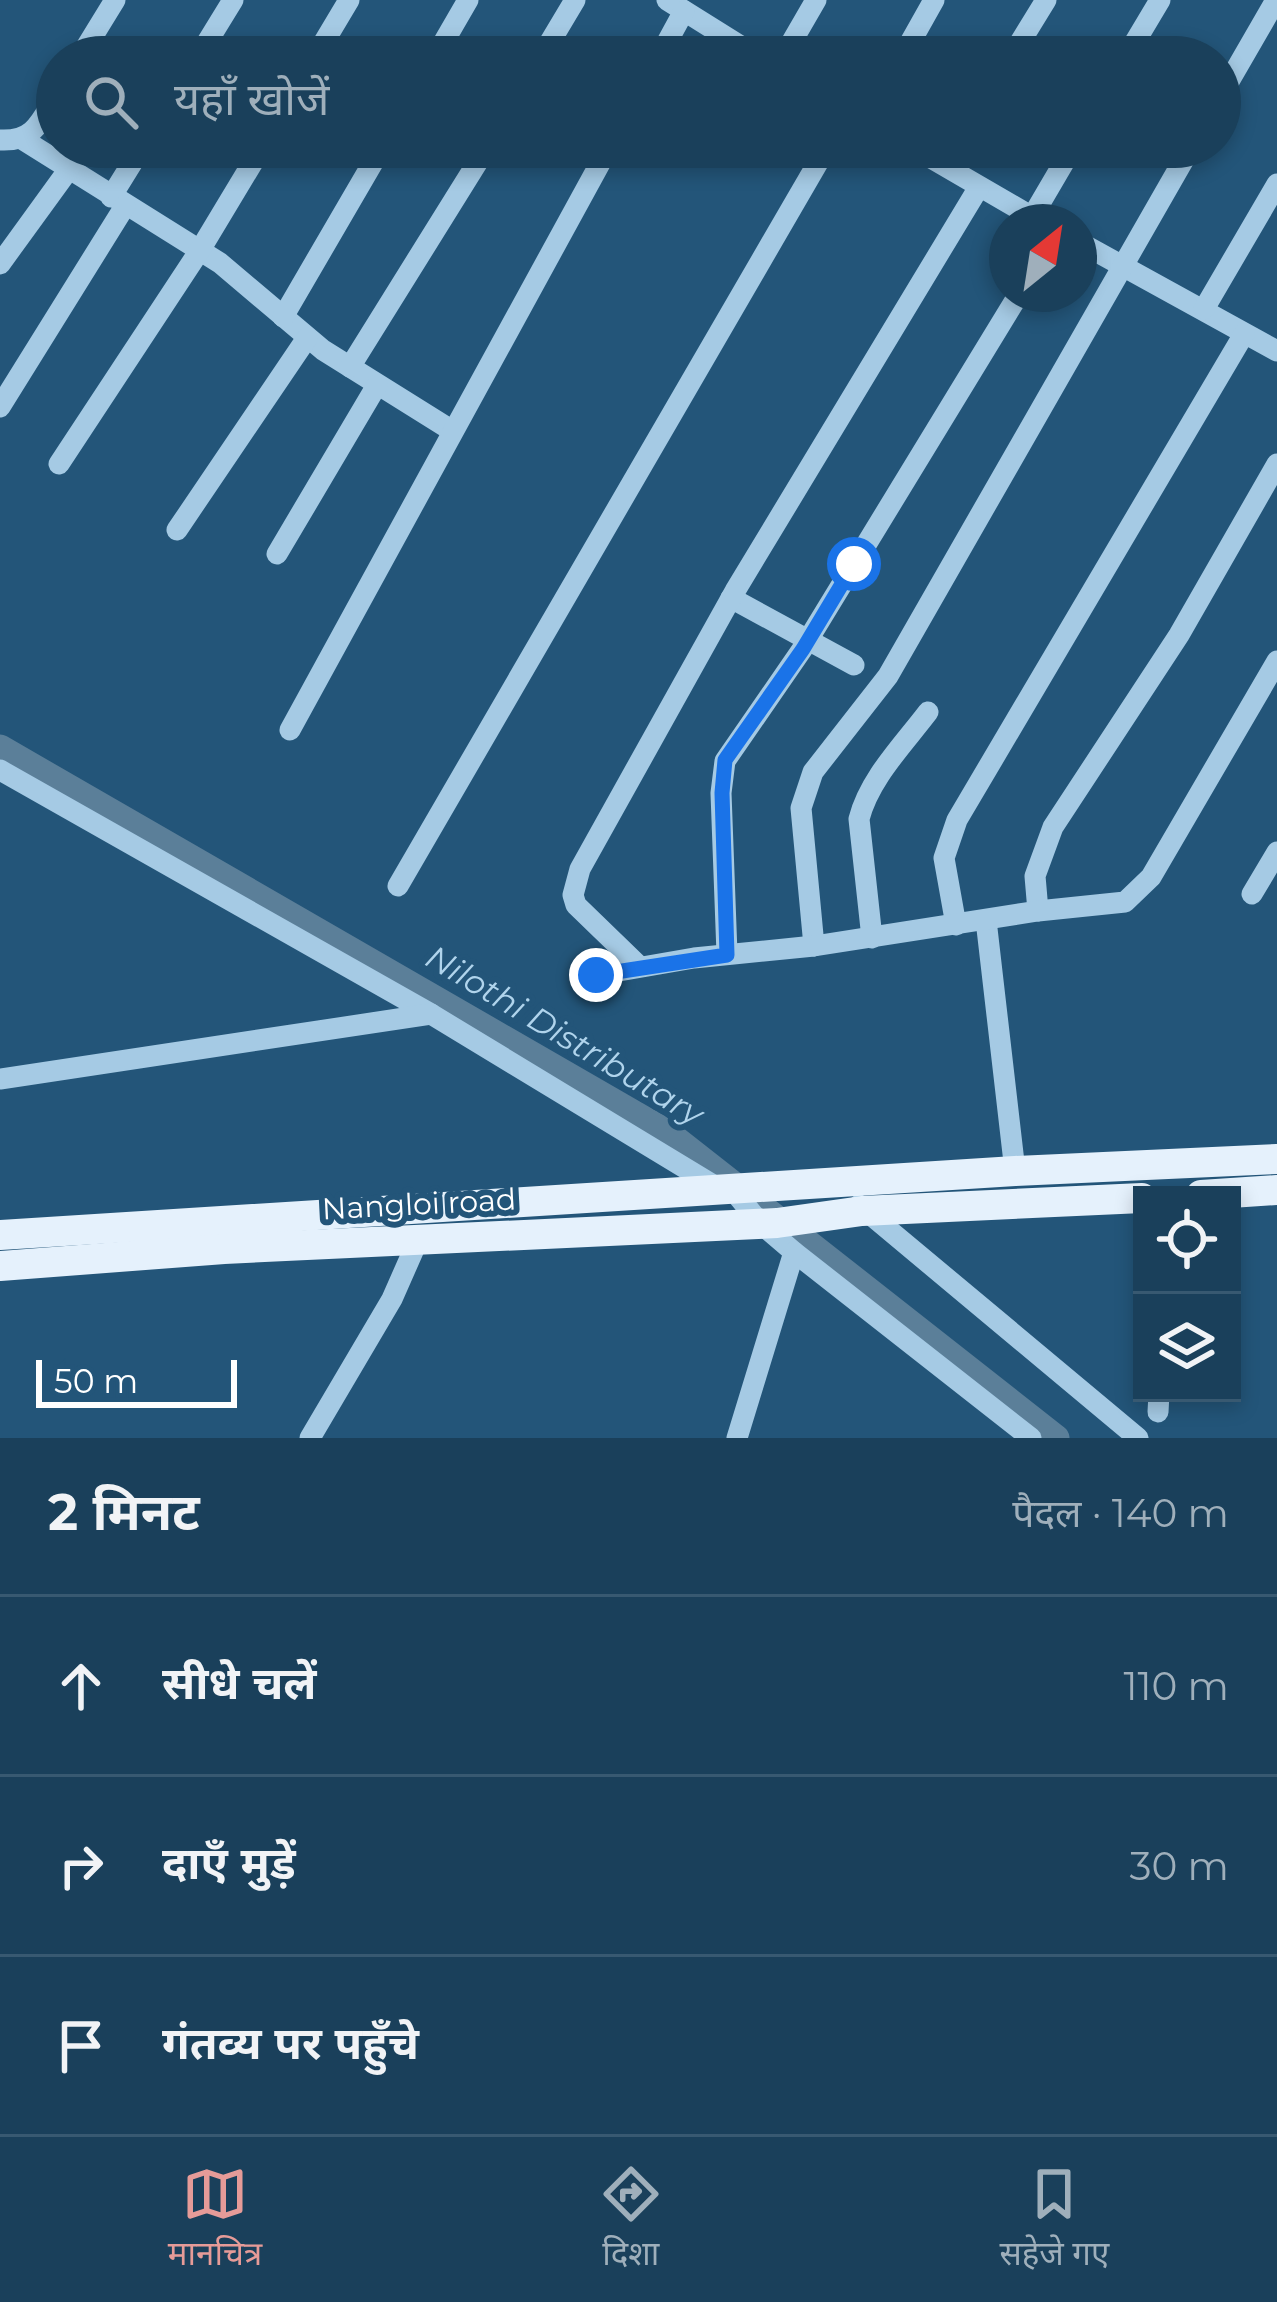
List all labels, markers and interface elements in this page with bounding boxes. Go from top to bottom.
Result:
search box [36,36,1241,168]
icon: search [78,69,144,135]
text: यहाँ खोजें [174,71,329,126]
north arrow [989,204,1097,312]
route start [827,537,881,591]
water label: Nilothi Distributary [419,936,713,1135]
route end [569,948,623,1002]
street label: Nangloi road [321,1180,517,1228]
map controls [1133,1186,1241,1402]
button: locate [1133,1186,1241,1294]
button: layers [1133,1294,1241,1402]
scale bar [36,1354,237,1407]
text: 50 m [54,1361,138,1401]
text: 2 मिनट [48,1481,200,1543]
text: पैदल · 140 m [1012,1489,1229,1537]
icon: ahead [48,1653,114,1719]
text: सीधे चलें [162,1655,317,1710]
text: 110 m [1123,1662,1229,1710]
icon: right [48,1833,114,1899]
text: दाएँ मुड़ें [162,1835,296,1890]
text: 30 m [1130,1842,1229,1890]
icon: arrive [48,2013,114,2079]
text: गंतव्य पर पहुँचे [162,2015,419,2070]
tab: मानचित्र [168,2161,262,2278]
tab: दिशा [598,2161,664,2278]
tab: सहेजे गए [999,2161,1109,2278]

